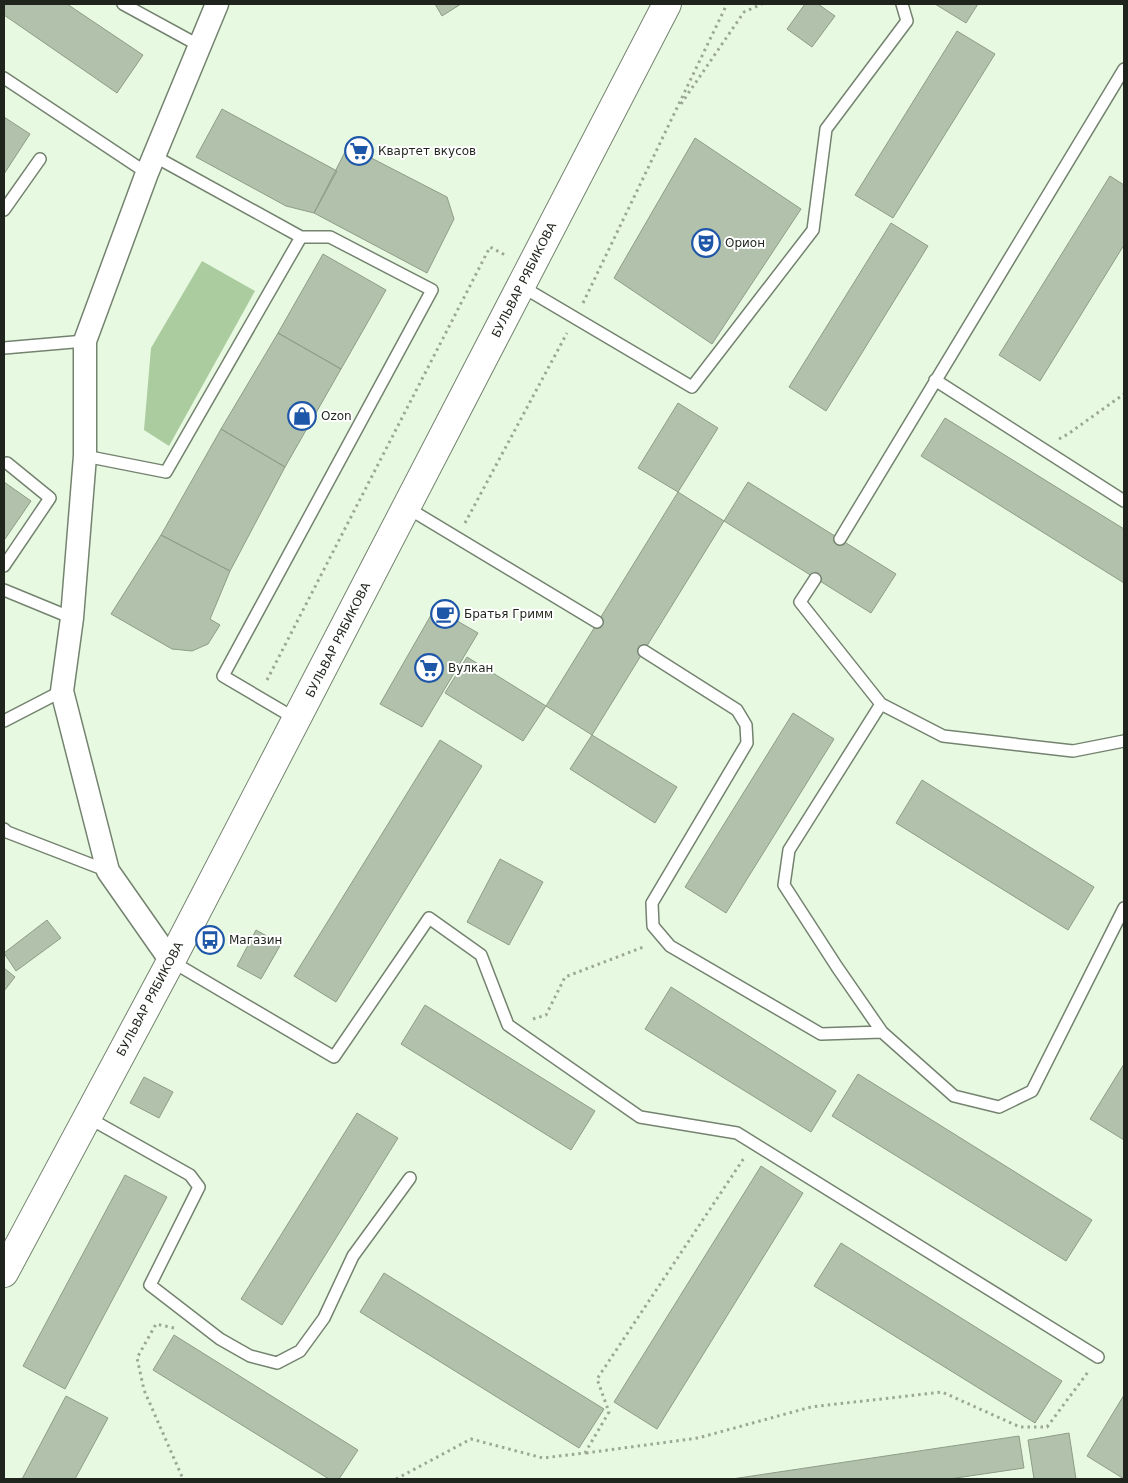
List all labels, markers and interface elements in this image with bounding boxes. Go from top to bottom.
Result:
supermarket icon: Квартет вкусов [344,136,374,166]
place label: Квартет вкусов [378,144,476,158]
street label: БУЛЬВАР РЯБИКОВА [489,219,560,340]
theatre icon: Орион [691,228,721,258]
place label: Орион [725,236,765,250]
shop icon: Ozon [287,401,317,431]
place label: Ozon [321,409,352,423]
street label: БУЛЬВАР РЯБИКОВА [303,579,374,700]
cafe icon: Братья Гримм [430,599,460,629]
place label: Братья Гримм [464,607,553,621]
supermarket icon: Вулкан [414,653,444,683]
place label: Вулкан [448,661,493,675]
bus stop icon: Магазин [195,925,225,955]
place label: Магазин [229,933,282,947]
street label: БУЛЬВАР РЯБИКОВА [114,939,186,1059]

